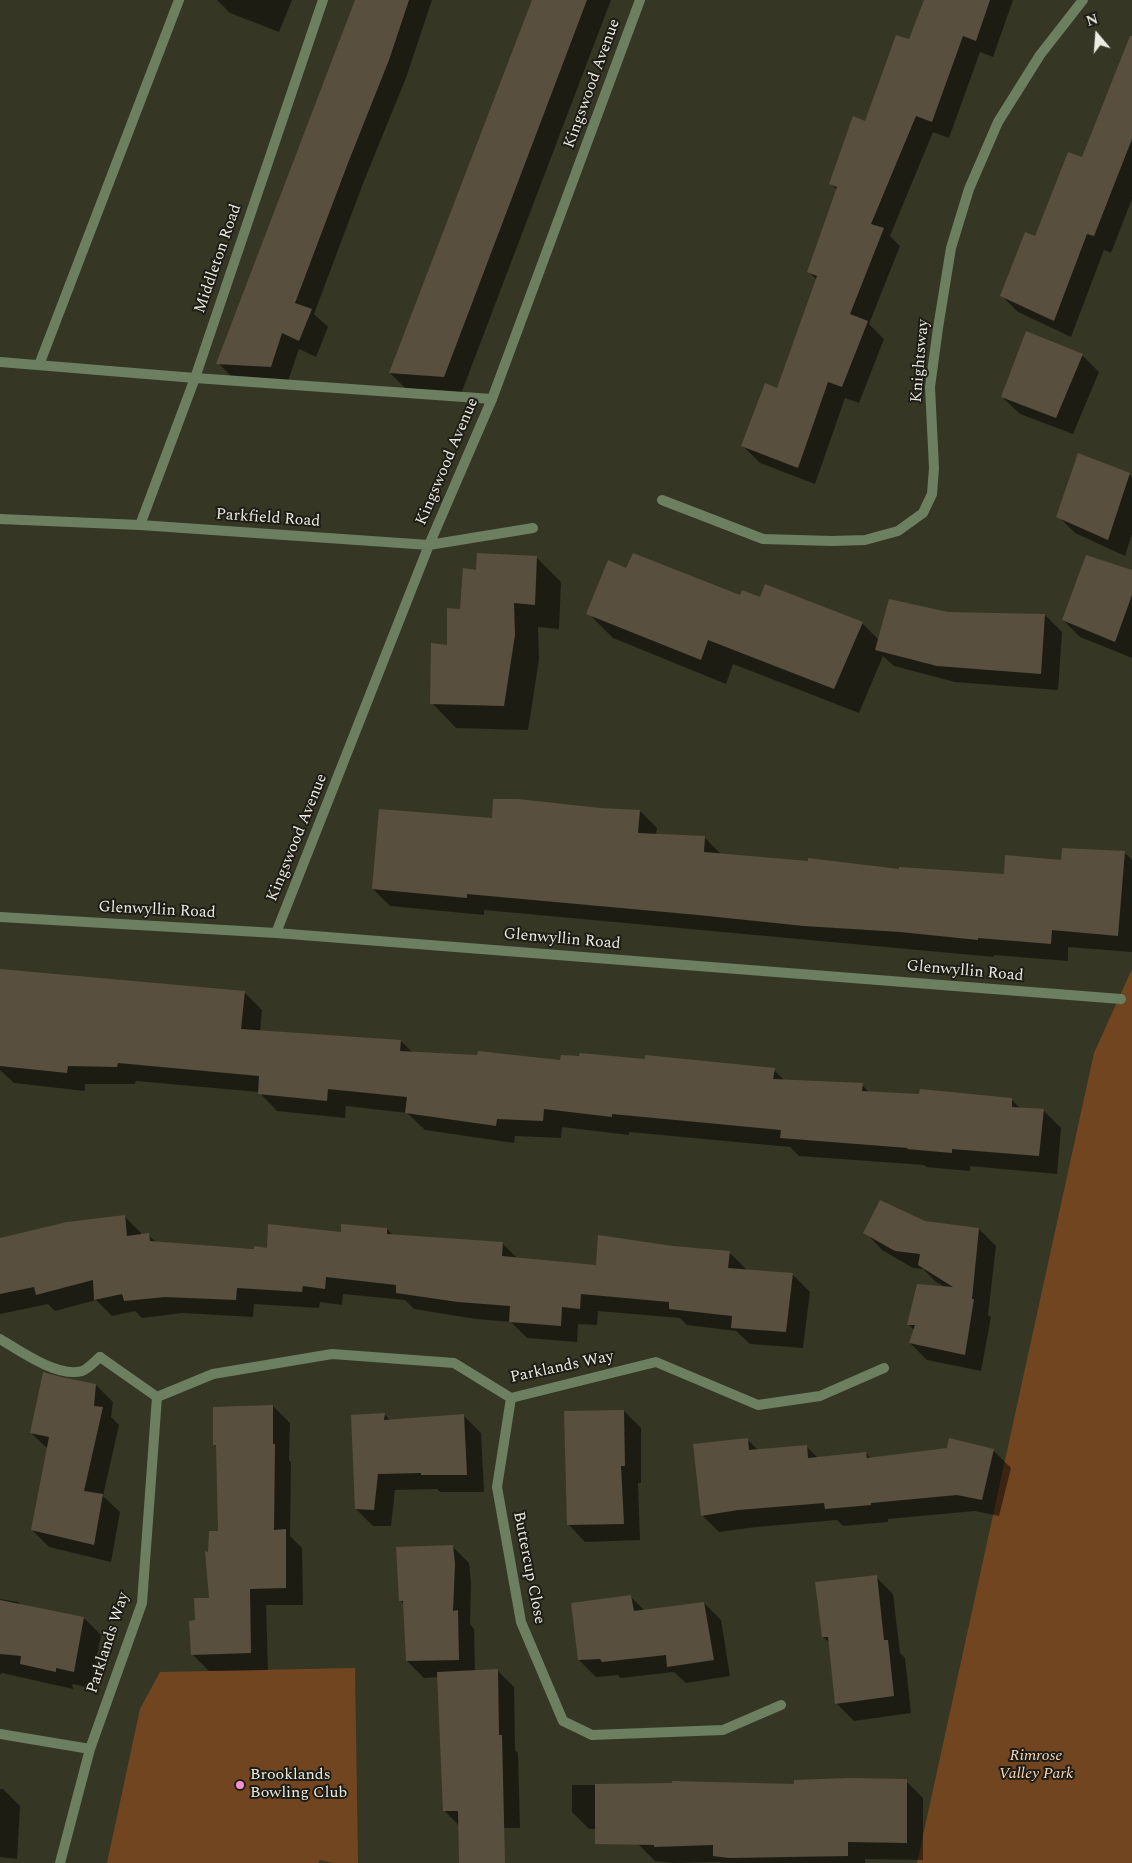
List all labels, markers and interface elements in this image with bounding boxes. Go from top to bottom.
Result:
text: N [1084,9,1101,32]
north arrow [1072,10,1122,60]
street label: Kingswood Avenue [561,17,625,151]
street label: Middleton Road [191,202,247,316]
street label: Knightsway [908,318,934,404]
street label: Kingswood Avenue [413,396,483,528]
street label: Parkfield Road [215,506,321,532]
street label: Kingswood Avenue [264,771,332,905]
street label: Glenwyllin Road [98,898,216,924]
street label: Glenwyllin Road [503,925,621,955]
street label: Glenwyllin Road [906,957,1024,987]
street label: Parklands Way [508,1348,616,1388]
street label: Buttercup Close [508,1510,548,1626]
street label: Parklands Way [84,1590,134,1696]
park label: Rimrose Valley Park [999,1747,1073,1785]
place label: Brooklands Bowling Club [250,1766,347,1804]
marker: Brooklands Bowling Club [234,1779,246,1791]

